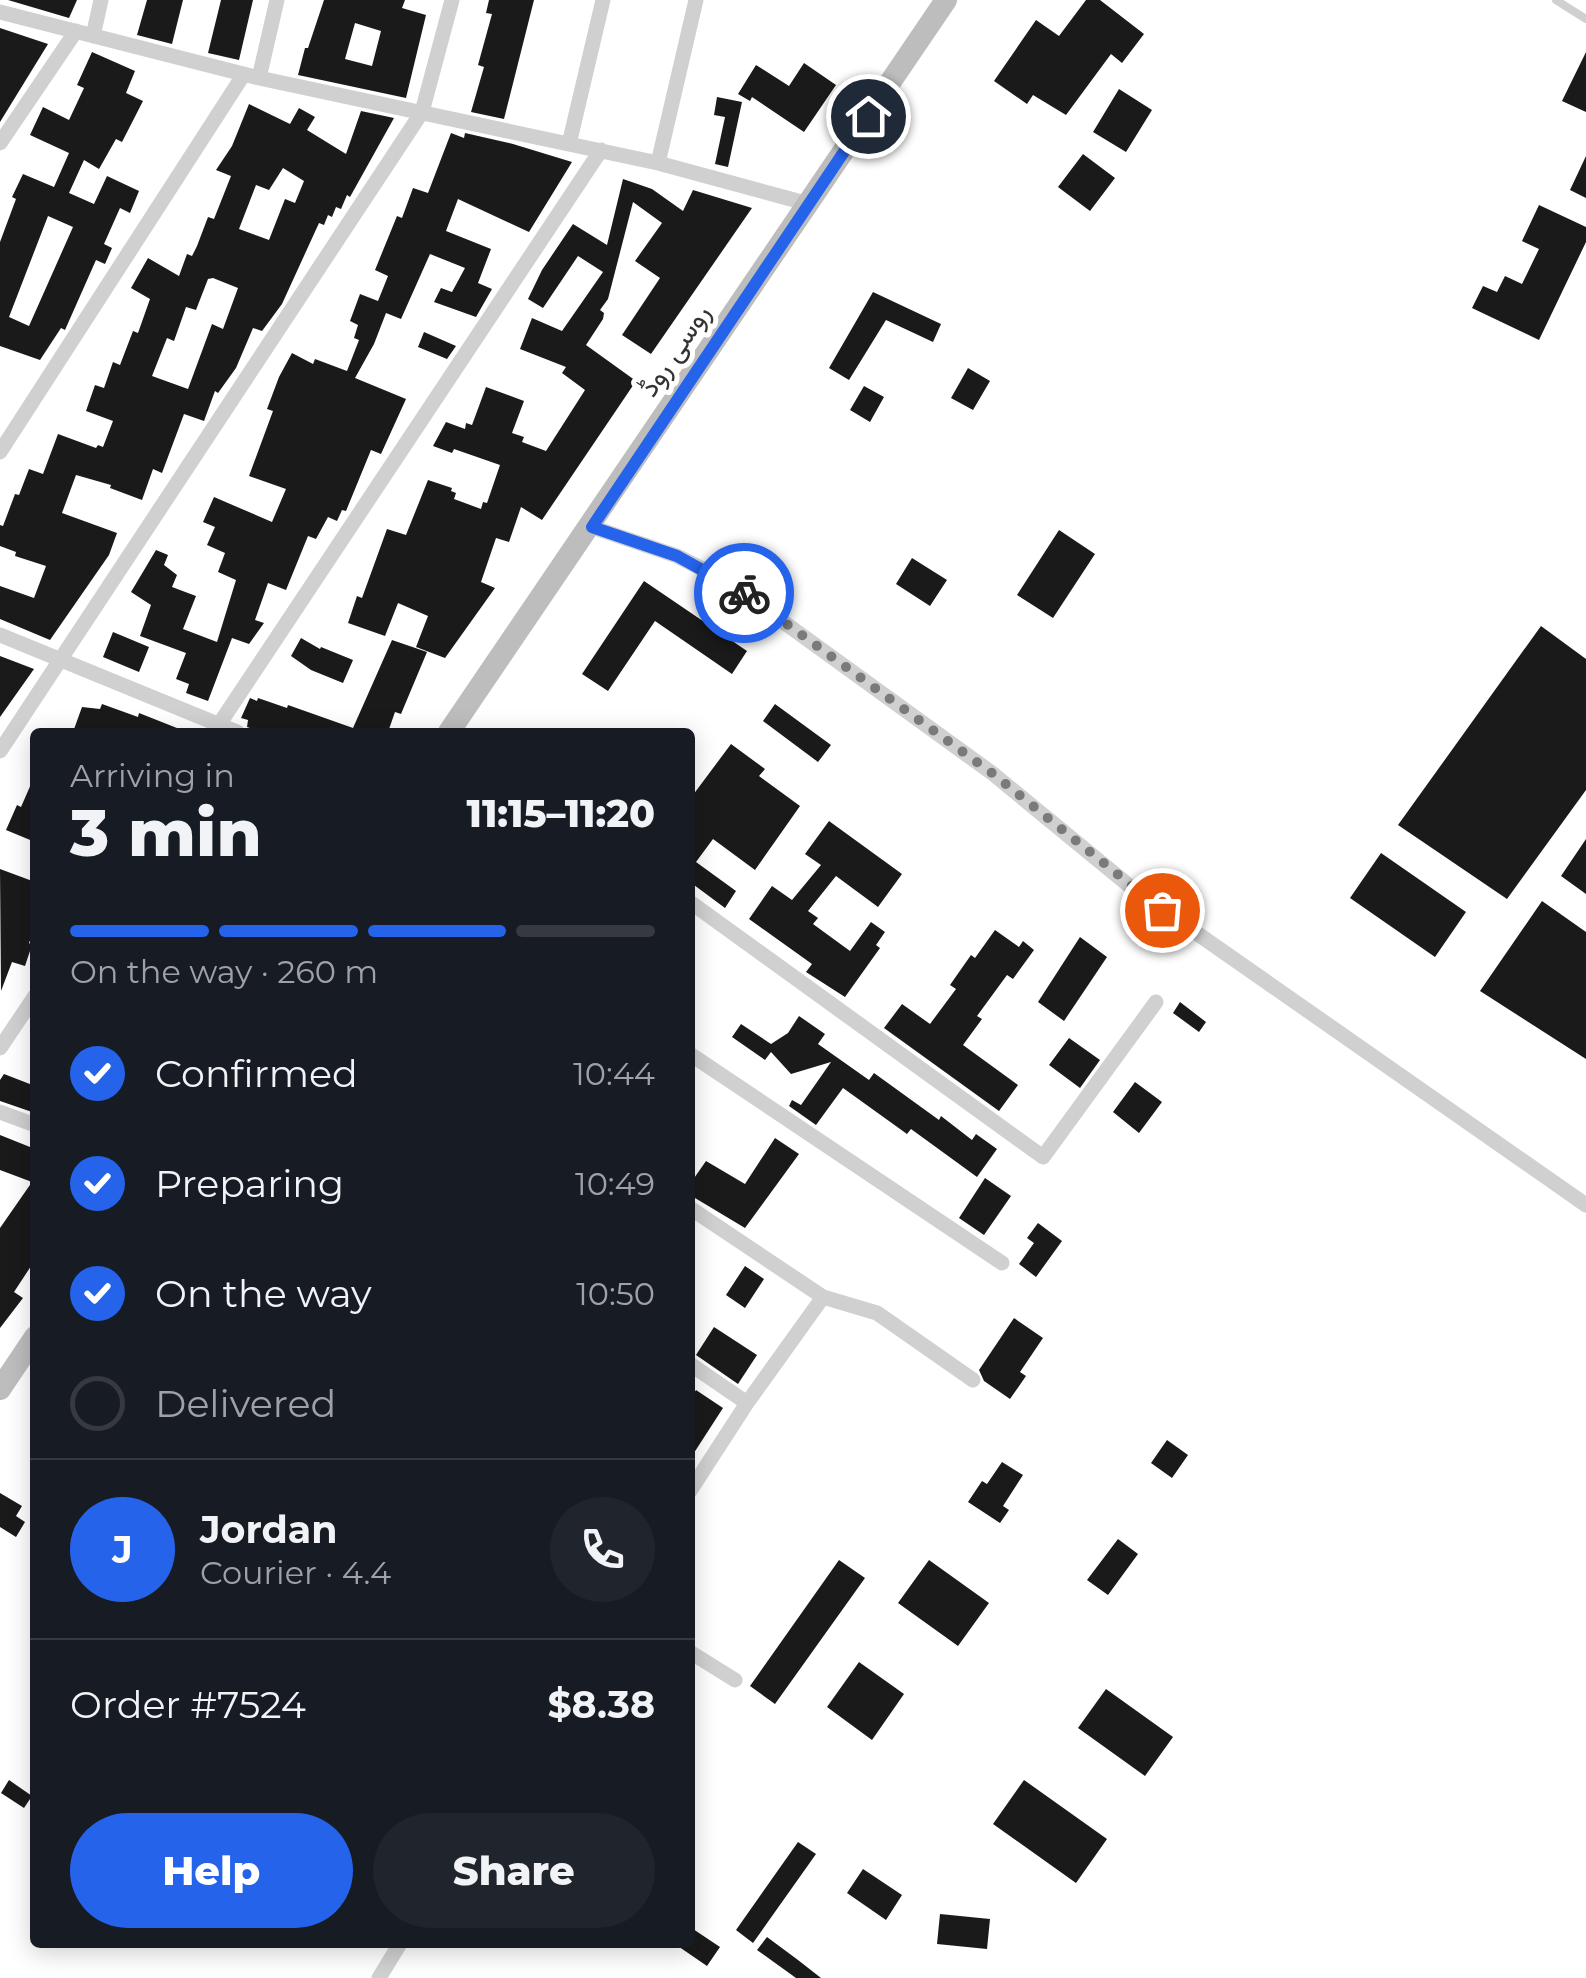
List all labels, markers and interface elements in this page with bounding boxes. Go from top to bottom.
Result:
pin [826,74,911,159]
icon: home [841,89,896,144]
street label: روسی روڈ [631,297,718,403]
courier [694,543,794,643]
icon: bike [717,566,772,621]
text: Arriving in [70,756,235,795]
text: 11:15–11:20 [467,790,655,837]
text: 3 min [70,793,262,872]
pin [1120,868,1205,953]
icon: bag [1135,883,1190,938]
text: On the way · 260 m [70,952,378,991]
icon: check [70,1046,125,1101]
text: Confirmed [155,1050,358,1097]
text: 10:44 [573,1054,655,1093]
icon: check [70,1156,125,1211]
text: Preparing [155,1160,344,1207]
text: 10:49 [575,1164,655,1203]
icon: check [70,1266,125,1321]
text: On the way [155,1270,372,1317]
text: 10:50 [576,1274,655,1313]
text: Delivered [155,1380,336,1427]
button: phone [550,1497,655,1602]
text: Jordan [200,1506,338,1553]
text: J [112,1526,133,1573]
text: Courier · 4.4 [200,1553,391,1592]
text: Order #7524 [70,1681,306,1728]
text: $8.38 [547,1681,655,1728]
button: Help [70,1813,353,1928]
button: Share [373,1813,655,1928]

